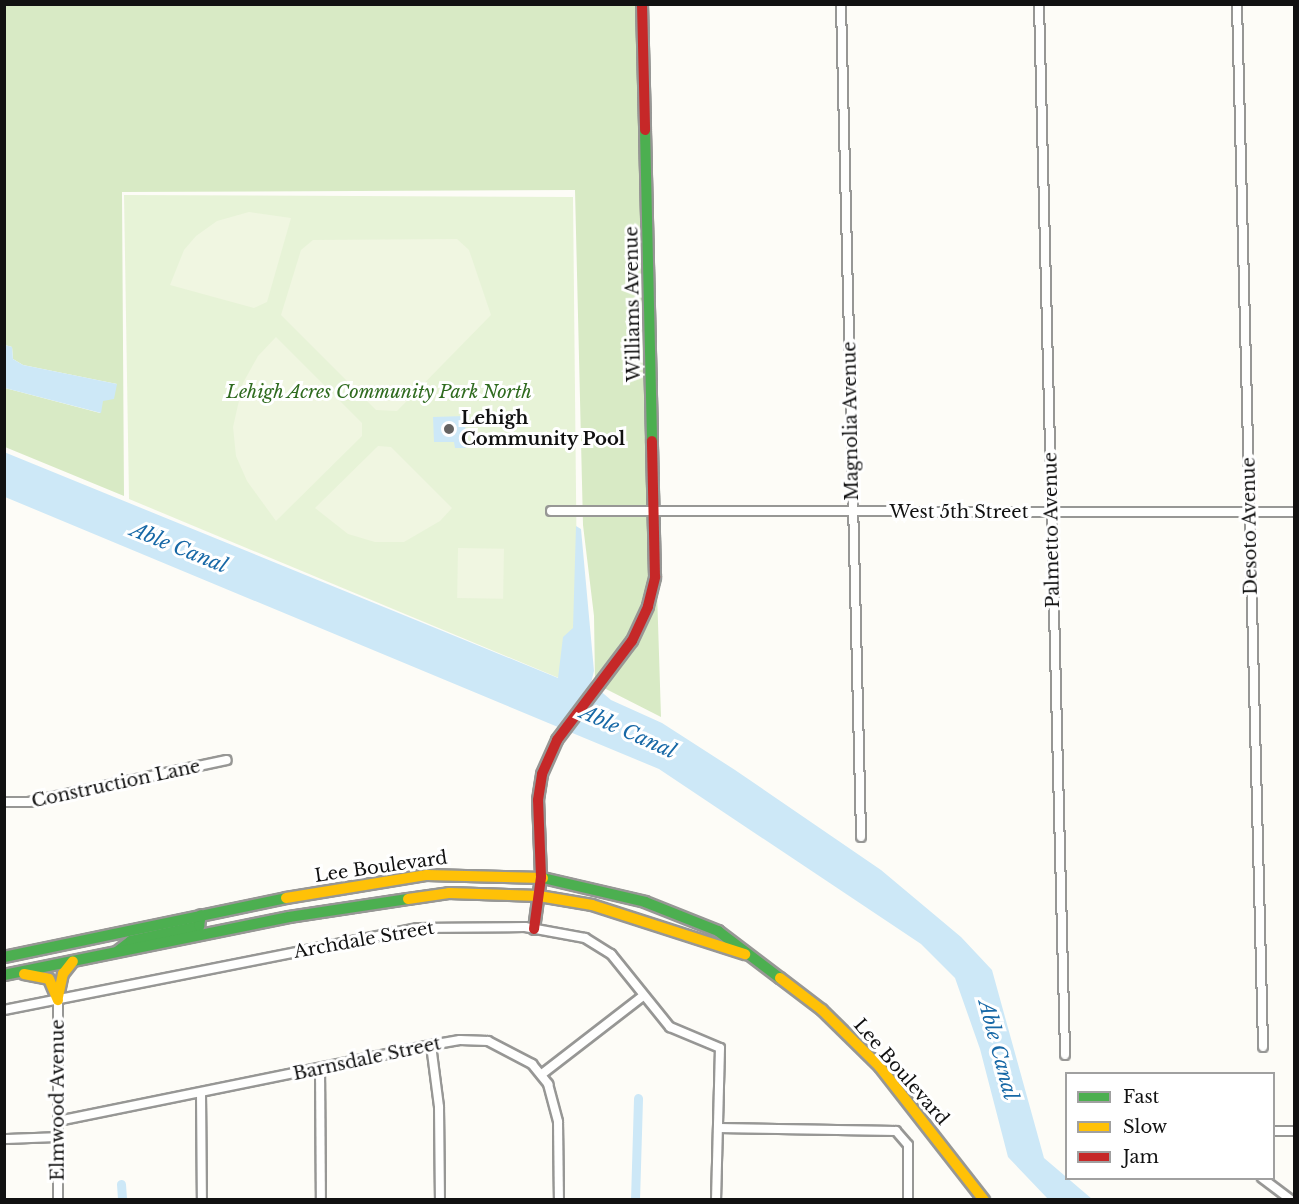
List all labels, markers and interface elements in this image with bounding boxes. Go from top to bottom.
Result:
street label: Williams Avenue [621,226,645,382]
street label: Magnolia Avenue [839,341,863,501]
park label: Lehigh Acres Community Park North [225,381,533,403]
place label: Lehigh Community Pool [461,408,626,450]
marker: Lehigh Community Pool [442,422,456,436]
street label: Palmetto Avenue [1040,451,1064,609]
street label: Desoto Avenue [1238,457,1262,595]
street label: West 5th Street [890,501,1028,523]
water label: Able Canal [127,518,231,578]
water label: Able Canal [576,700,680,764]
street label: Construction Lane [30,756,202,812]
street label: Lee Boulevard [313,847,449,887]
street label: Archdale Street [292,917,436,963]
water label: Able Canal [973,998,1023,1102]
street label: Lee Boulevard [849,1014,953,1130]
street label: Elmwood Avenue [47,1019,69,1181]
street label: Barnsdale Street [291,1033,443,1085]
legend [1065,1072,1275,1180]
text: Fast [1123,1086,1159,1108]
text: Slow [1123,1116,1167,1138]
text: Jam [1123,1146,1159,1168]

